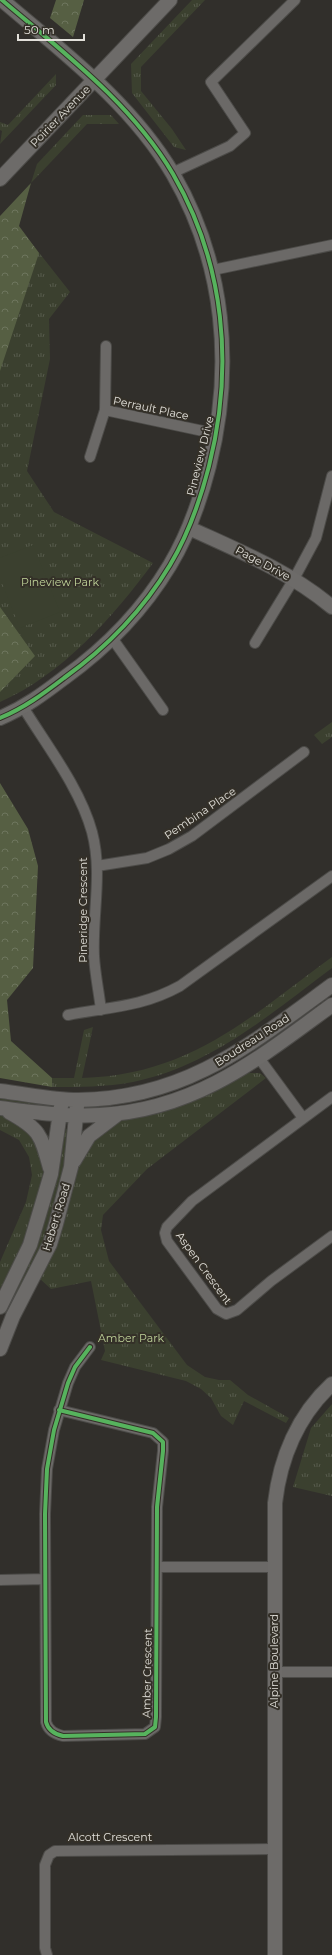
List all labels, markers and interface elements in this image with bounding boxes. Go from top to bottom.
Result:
scale bar [18,16,84,42]
text: 50 m [24,22,55,37]
street label: Poirier Avenue [27,82,93,150]
street label: Perrault Place [112,393,190,423]
street label: Pineview Drive [183,414,217,497]
street label: Page Drive [233,543,293,583]
park label: Pineview Park [21,575,99,589]
street label: Pembina Place [162,784,239,842]
street label: Pineridge Crescent [76,857,90,963]
street label: Boudreau Road [212,1011,292,1069]
street label: Hebert Road [39,1181,73,1253]
street label: Aspen Crescent [173,1229,235,1307]
park label: Amber Park [98,1331,164,1345]
street label: Alpine Boulevard [267,1614,281,1708]
street label: Amber Crescent [139,1628,155,1718]
street label: Alcott Crescent [68,1830,153,1844]

